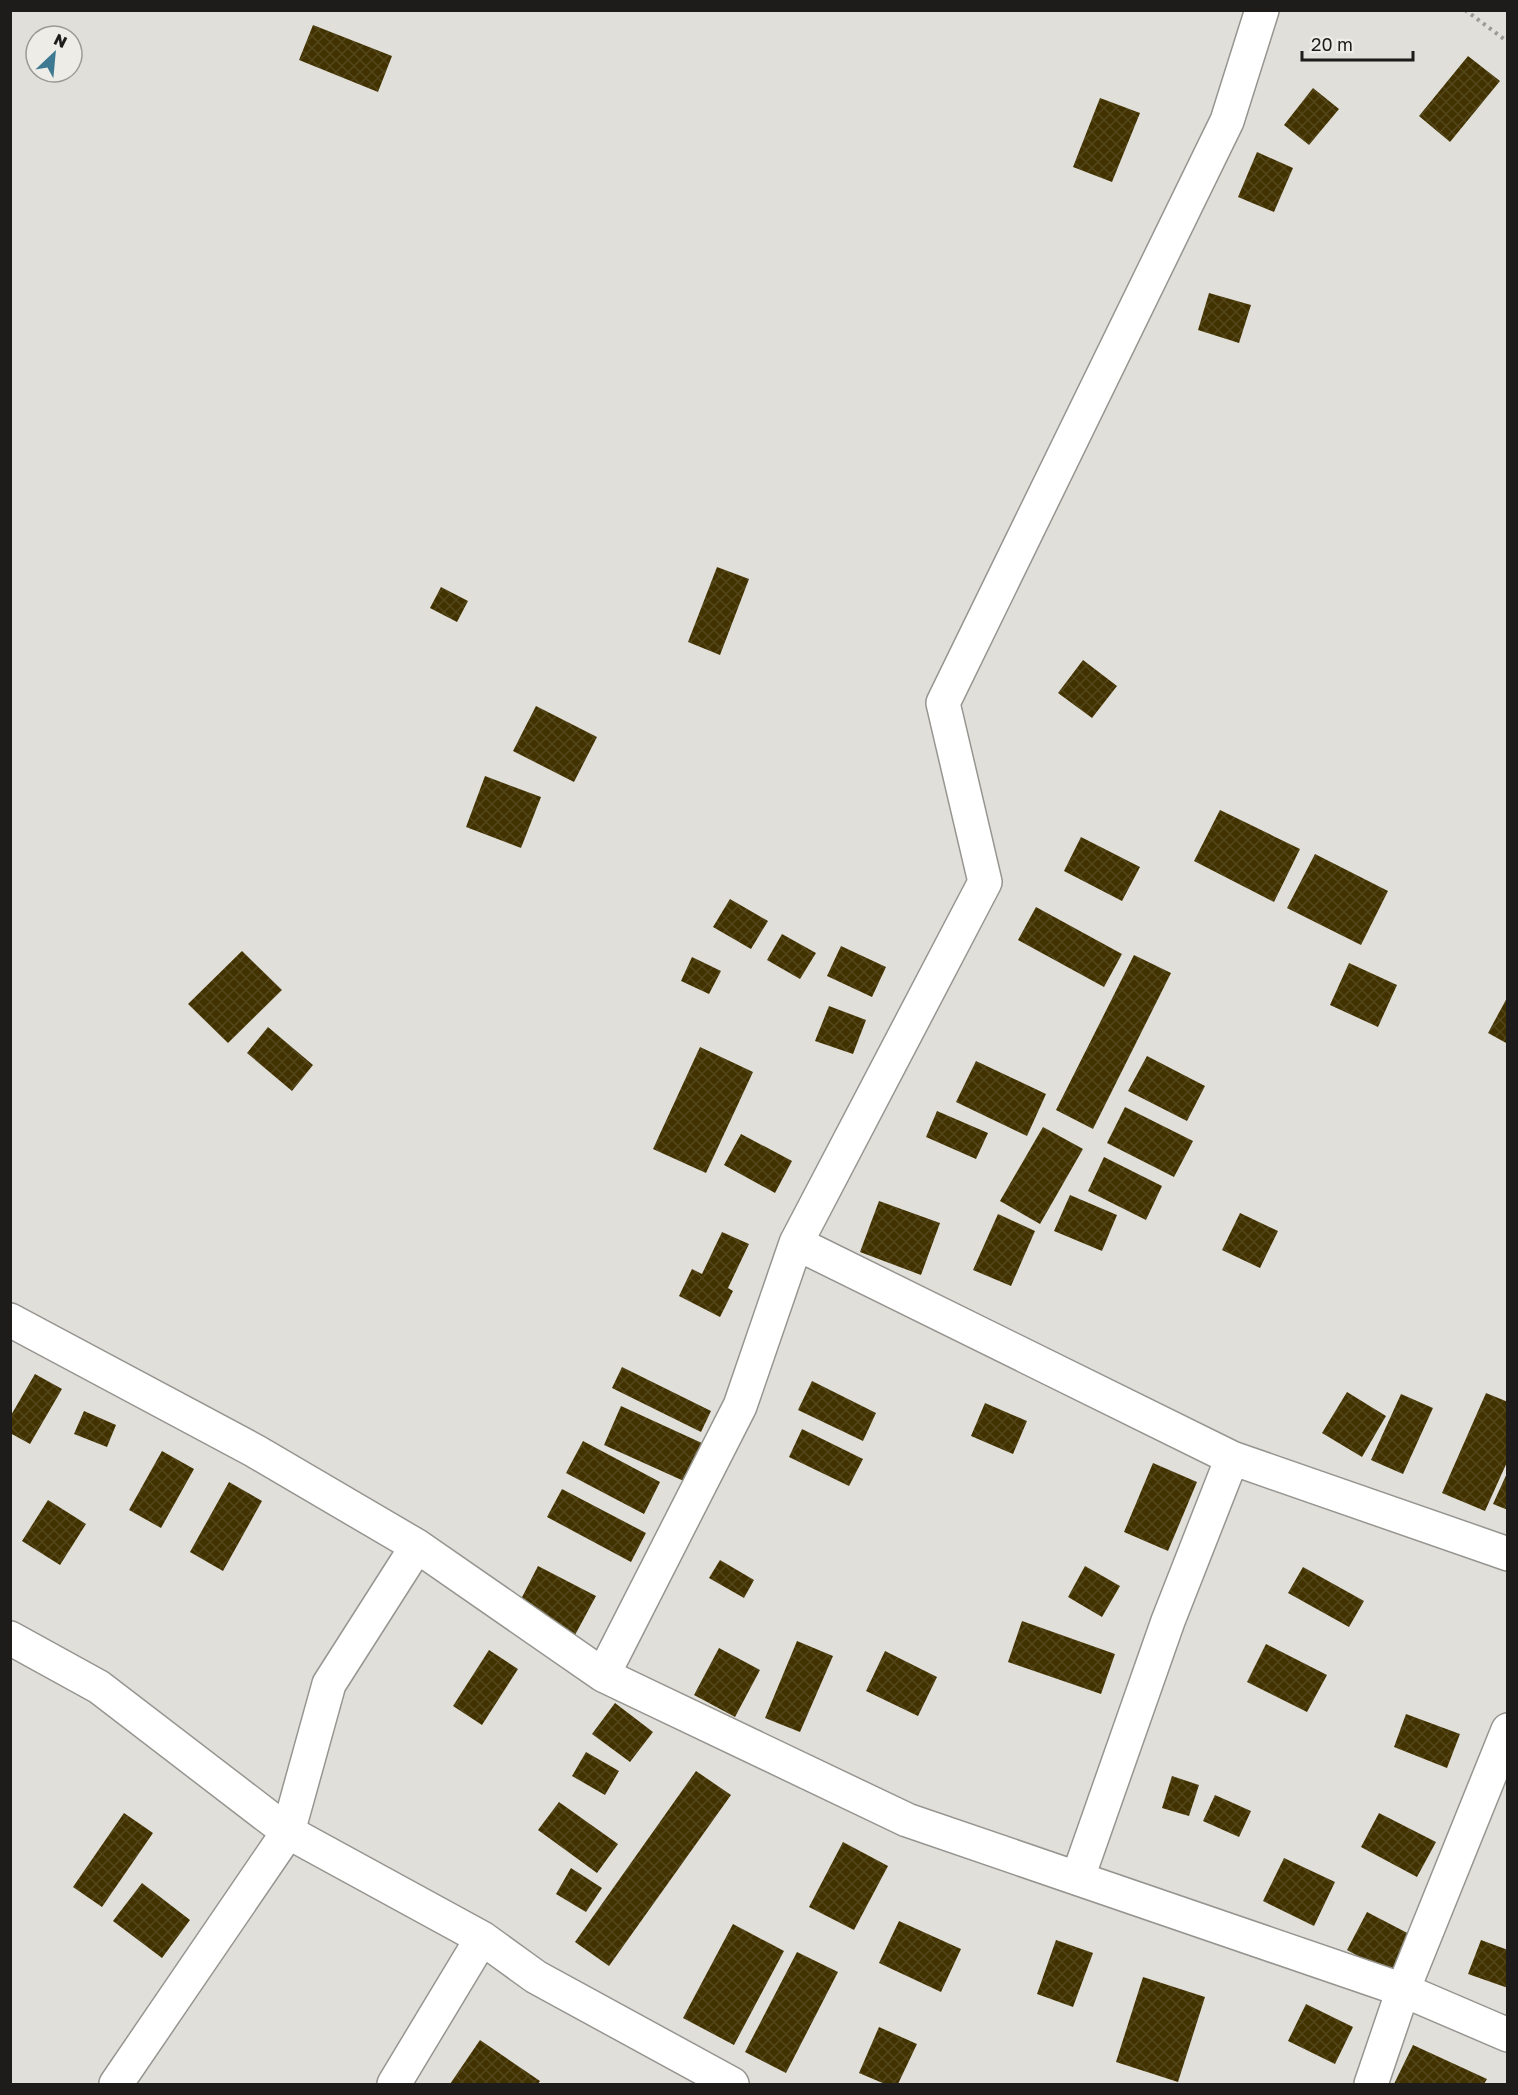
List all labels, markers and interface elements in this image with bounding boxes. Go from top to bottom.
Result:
north arrow [24,24,84,84]
scale bar [1302,24,1413,62]
text: N [51,29,70,52]
text: 20 m [1311,33,1353,55]

